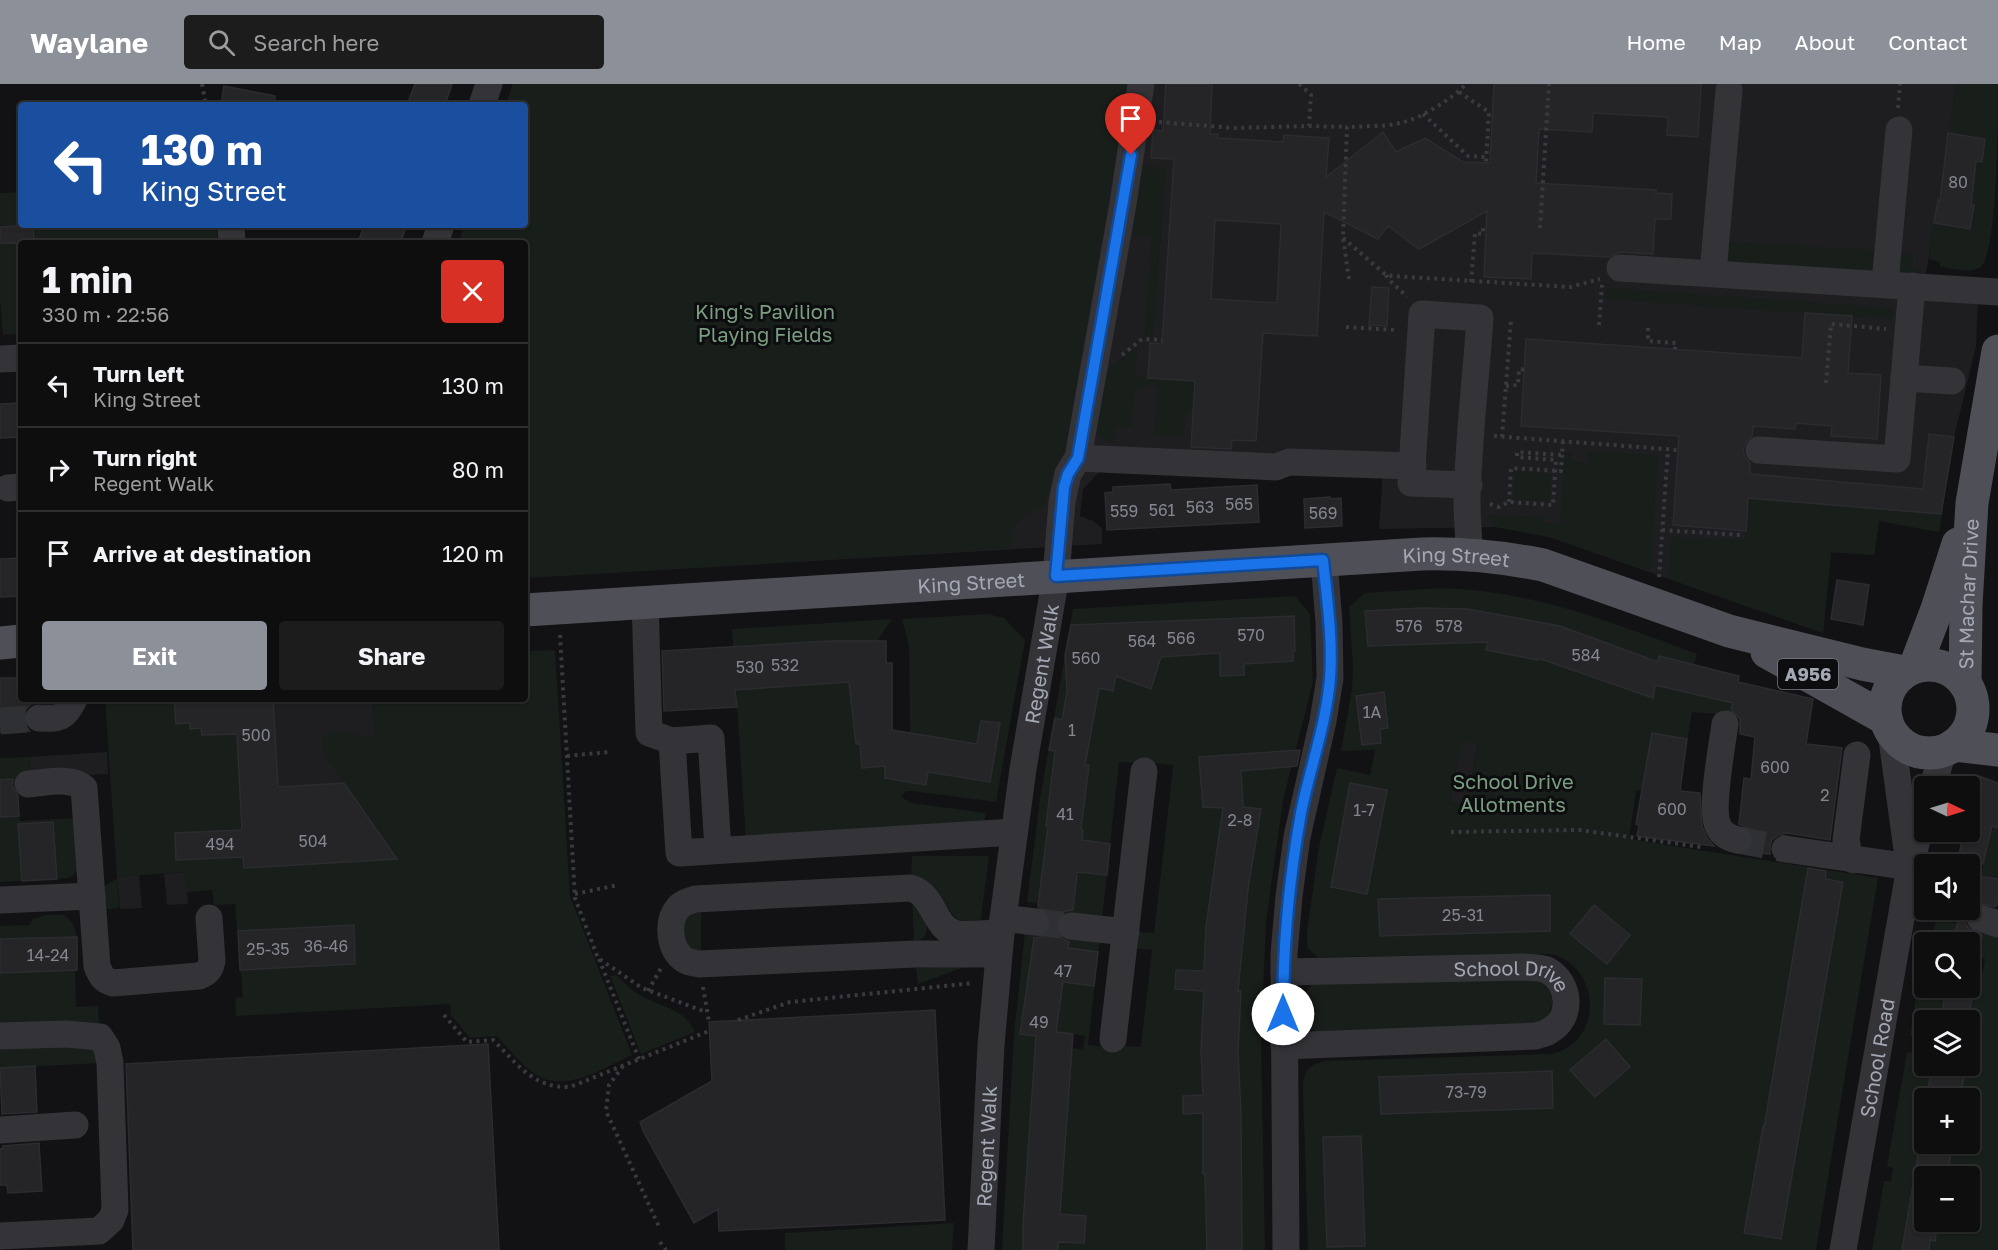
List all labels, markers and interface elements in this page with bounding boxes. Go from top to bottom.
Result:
search box [184,15,604,69]
text: Waylane [30,26,148,59]
icon: search [205,26,238,59]
text: Search here [253,29,379,56]
text: Home [1626,29,1686,55]
text: Map [1719,29,1762,55]
text: About [1795,29,1855,55]
text: Contact [1888,29,1968,55]
pin [1105,93,1156,155]
icon: arrive [1114,102,1147,135]
text: 130 m [141,124,263,174]
icon: left [42,126,120,204]
house number: 80 [1948,172,1968,192]
text: King Street [141,175,287,207]
text: 1 min [42,258,133,301]
button: close [441,260,504,323]
park label: King's Pavilion Playing Fields [695,299,835,346]
text: 330 m · 22:56 [42,302,169,326]
text: Turn left [93,360,184,387]
icon: left [42,369,75,402]
text: 130 m [442,372,504,399]
text: King Street [93,387,201,411]
text: Turn right [93,444,197,471]
icon: right [42,453,75,486]
text: 80 m [452,456,504,483]
text: Regent Walk [93,471,214,495]
house number: 565 [1225,494,1253,514]
house number: 563 [1186,497,1214,517]
house number: 561 [1149,500,1176,520]
house number: 559 [1110,501,1138,521]
house number: 569 [1309,503,1337,523]
street label: St Machar Drive [1953,518,1983,670]
icon: arrive [42,537,75,570]
text: Arrive at destination [93,540,311,567]
text: 120 m [442,540,504,567]
street label: King Street [1402,542,1512,571]
street label: King Street [916,567,1026,597]
street label: Regent Walk [1019,602,1063,726]
house number: 576 [1395,616,1423,636]
house number: 578 [1435,616,1463,636]
button: Exit [42,621,267,690]
button: Share [279,621,504,690]
house number: 570 [1237,625,1265,645]
house number: 566 [1167,628,1195,648]
house number: 564 [1128,631,1156,651]
house number: 584 [1572,645,1600,665]
house number: 560 [1072,648,1100,668]
house number: 532 [771,655,799,675]
house number: 530 [736,657,764,677]
road number: A956 [1778,659,1838,689]
house number: 1A [1363,702,1382,722]
house number: 1 [1068,720,1076,740]
house number: 500 [241,725,271,745]
house number: 600 [1760,757,1790,777]
park label: School Drive Allotments [1453,769,1573,816]
north arrow [1914,776,1980,842]
map controls [1914,776,1980,1232]
house number: 2 [1820,785,1830,805]
house number: 600 [1657,799,1687,819]
house number: 1-7 [1353,800,1375,820]
house number: 41 [1056,804,1074,824]
house number: 2-8 [1227,810,1253,830]
house number: 504 [299,831,327,851]
house number: 494 [205,834,235,854]
button: sound [1914,854,1980,920]
house number: 25-31 [1442,905,1484,925]
button: search [1914,932,1980,998]
house number: 36-46 [304,936,348,956]
house number: 25-35 [246,939,290,959]
house number: 14-24 [27,945,69,965]
street label: School Drive [1453,955,1575,996]
house number: 47 [1054,961,1072,981]
position arrow [1251,982,1315,1046]
street label: School Road [1854,997,1899,1119]
button: layers [1914,1010,1980,1076]
house number: 49 [1029,1012,1049,1032]
house number: 73-79 [1445,1082,1487,1102]
street label: Regent Walk [971,1085,1001,1207]
button: + [1914,1088,1980,1154]
button: − [1914,1166,1980,1232]

